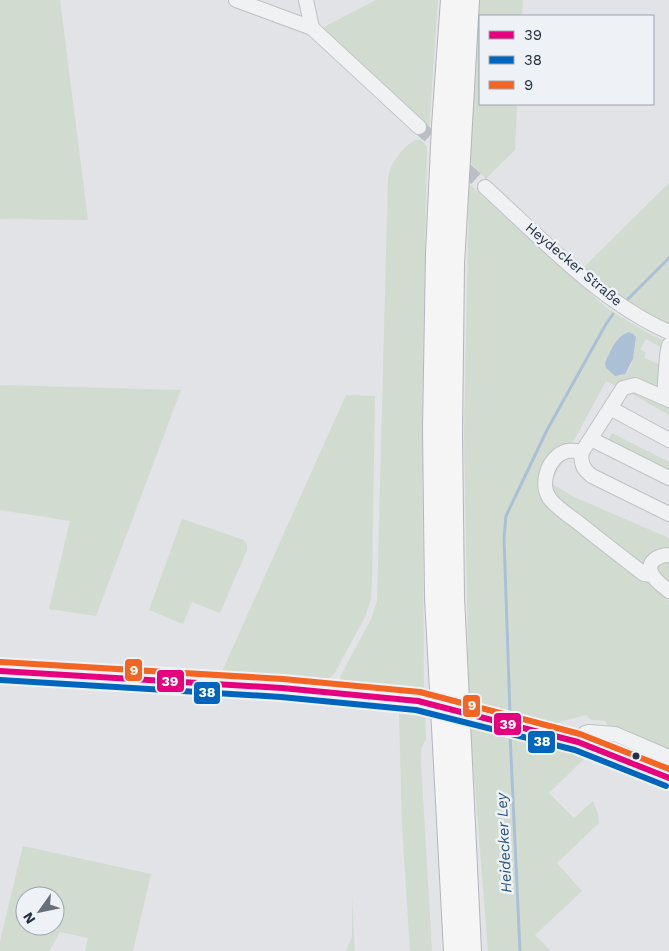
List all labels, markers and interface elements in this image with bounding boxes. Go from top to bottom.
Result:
legend [479,15,654,105]
text: 39 [524,26,542,44]
text: 38 [524,51,542,69]
text: 9 [524,76,533,94]
street label: Heydecker Straße [523,219,625,309]
line badge: 9 [124,658,143,682]
text: 9 [130,662,138,678]
line badge: 39 [156,669,185,693]
text: 39 [162,673,178,689]
line badge: 38 [193,681,221,705]
text: 38 [198,684,216,700]
line badge: 9 [462,694,481,718]
text: 9 [468,697,476,713]
line badge: 39 [493,712,522,736]
text: 39 [500,716,516,732]
line badge: 38 [527,730,556,754]
text: 38 [533,733,551,749]
unlabelled marker [631,751,641,761]
water label: Heidecker Ley [492,791,516,893]
north arrow [15,886,65,936]
text: N [20,909,39,927]

